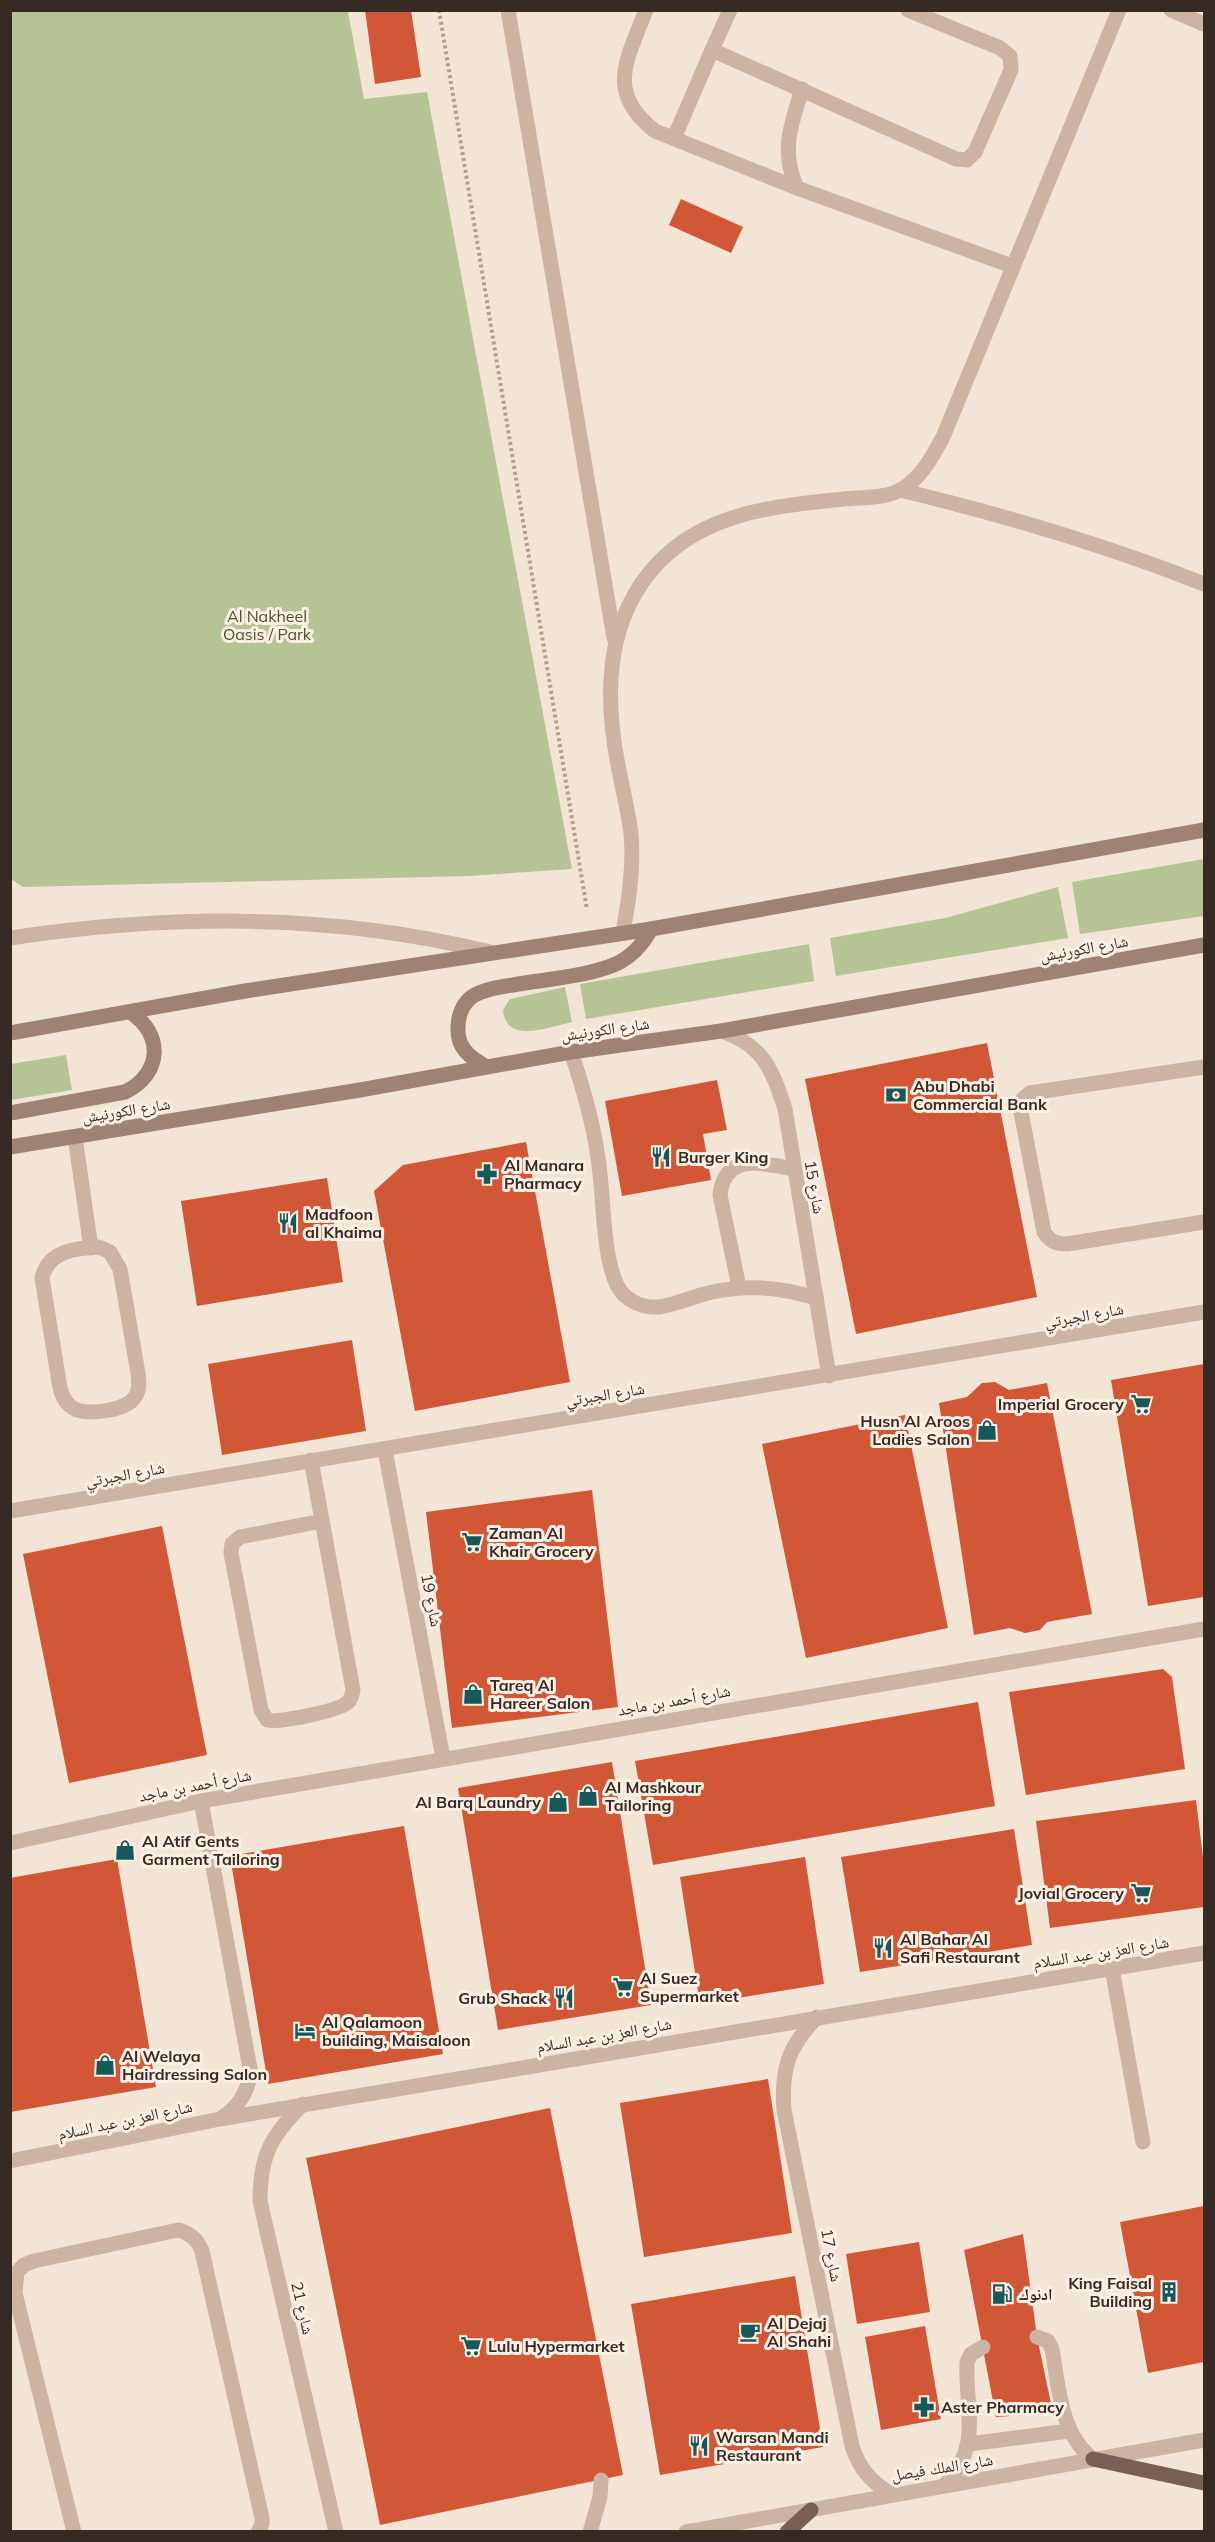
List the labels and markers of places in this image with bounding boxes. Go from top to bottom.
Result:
place label: Abu Dhabi Commercial Bank [913,1076,1048,1114]
bank icon: Abu Dhabi Commercial Bank [884,1083,908,1107]
restaurant icon: Burger King [649,1145,673,1169]
place label: Burger King [678,1147,769,1167]
place label: Al Manara Pharmacy [504,1155,584,1193]
pharmacy icon: Al Manara Pharmacy [475,1162,499,1186]
place label: Madfoon al Khaima [305,1204,382,1242]
restaurant icon: Madfoon al Khaima [276,1211,300,1235]
supermarket icon: Imperial Grocery [1129,1392,1153,1416]
place label: Imperial Grocery [998,1394,1124,1414]
place label: Husn Al Aroos Ladies Salon [860,1411,970,1449]
shop icon: Husn Al Aroos Ladies Salon [975,1418,999,1442]
place label: Zaman Al Khair Grocery [489,1523,594,1561]
supermarket icon: Zaman Al Khair Grocery [460,1530,484,1554]
place label: Tareq Al Hareer Salon [490,1675,590,1713]
shop icon: Tareq Al Hareer Salon [461,1682,485,1706]
place label: Al Mashkour Tailoring [605,1777,702,1815]
shop icon: Al Mashkour Tailoring [576,1784,600,1808]
shop icon: Al Barq Laundry [546,1790,570,1814]
place label: Al Barq Laundry [416,1792,541,1812]
place label: Al Atif Gents Garment Tailoring [142,1831,280,1869]
shop icon: Al Atif Gents Garment Tailoring [113,1838,137,1862]
supermarket icon: Jovial Grocery [1129,1881,1153,1905]
place label: Jovial Grocery [1018,1883,1124,1903]
place label: Al Bahar Al Safi Restaurant [900,1929,1020,1967]
restaurant icon: Al Bahar Al Safi Restaurant [871,1936,895,1960]
place label: Al Suez Supermarket [640,1968,739,2006]
supermarket icon: Al Suez Supermarket [611,1975,635,1999]
restaurant icon: Grub Shack [552,1986,576,2010]
place label: Grub Shack [458,1988,548,2008]
place label: Al Qalamoon building, Maisaloon [322,2012,471,2050]
hotel icon: Al Qalamoon building, Maisaloon [293,2019,317,2043]
place label: Al Welaya Hairdressing Salon [122,2046,267,2084]
shop icon: Al Welaya Hairdressing Salon [93,2053,117,2077]
place label: King Faisal Building [1068,2273,1152,2311]
building icon: King Faisal Building [1157,2280,1181,2304]
fuel station icon: ادنوك [990,2282,1014,2306]
place label: ادنوك [1019,2284,1053,2304]
place label: Al Dejaj Al Shahi [767,2313,831,2351]
cafe icon: Al Dejaj Al Shahi [738,2320,762,2344]
supermarket icon: Lulu Hypermarket [459,2334,483,2358]
place label: Lulu Hypermarket [488,2336,625,2356]
pharmacy icon: Aster Pharmacy [912,2395,936,2419]
place label: Aster Pharmacy [941,2397,1064,2417]
place label: Warsan Mandi Restaurant [716,2427,829,2465]
restaurant icon: Warsan Mandi Restaurant [687,2434,711,2458]

